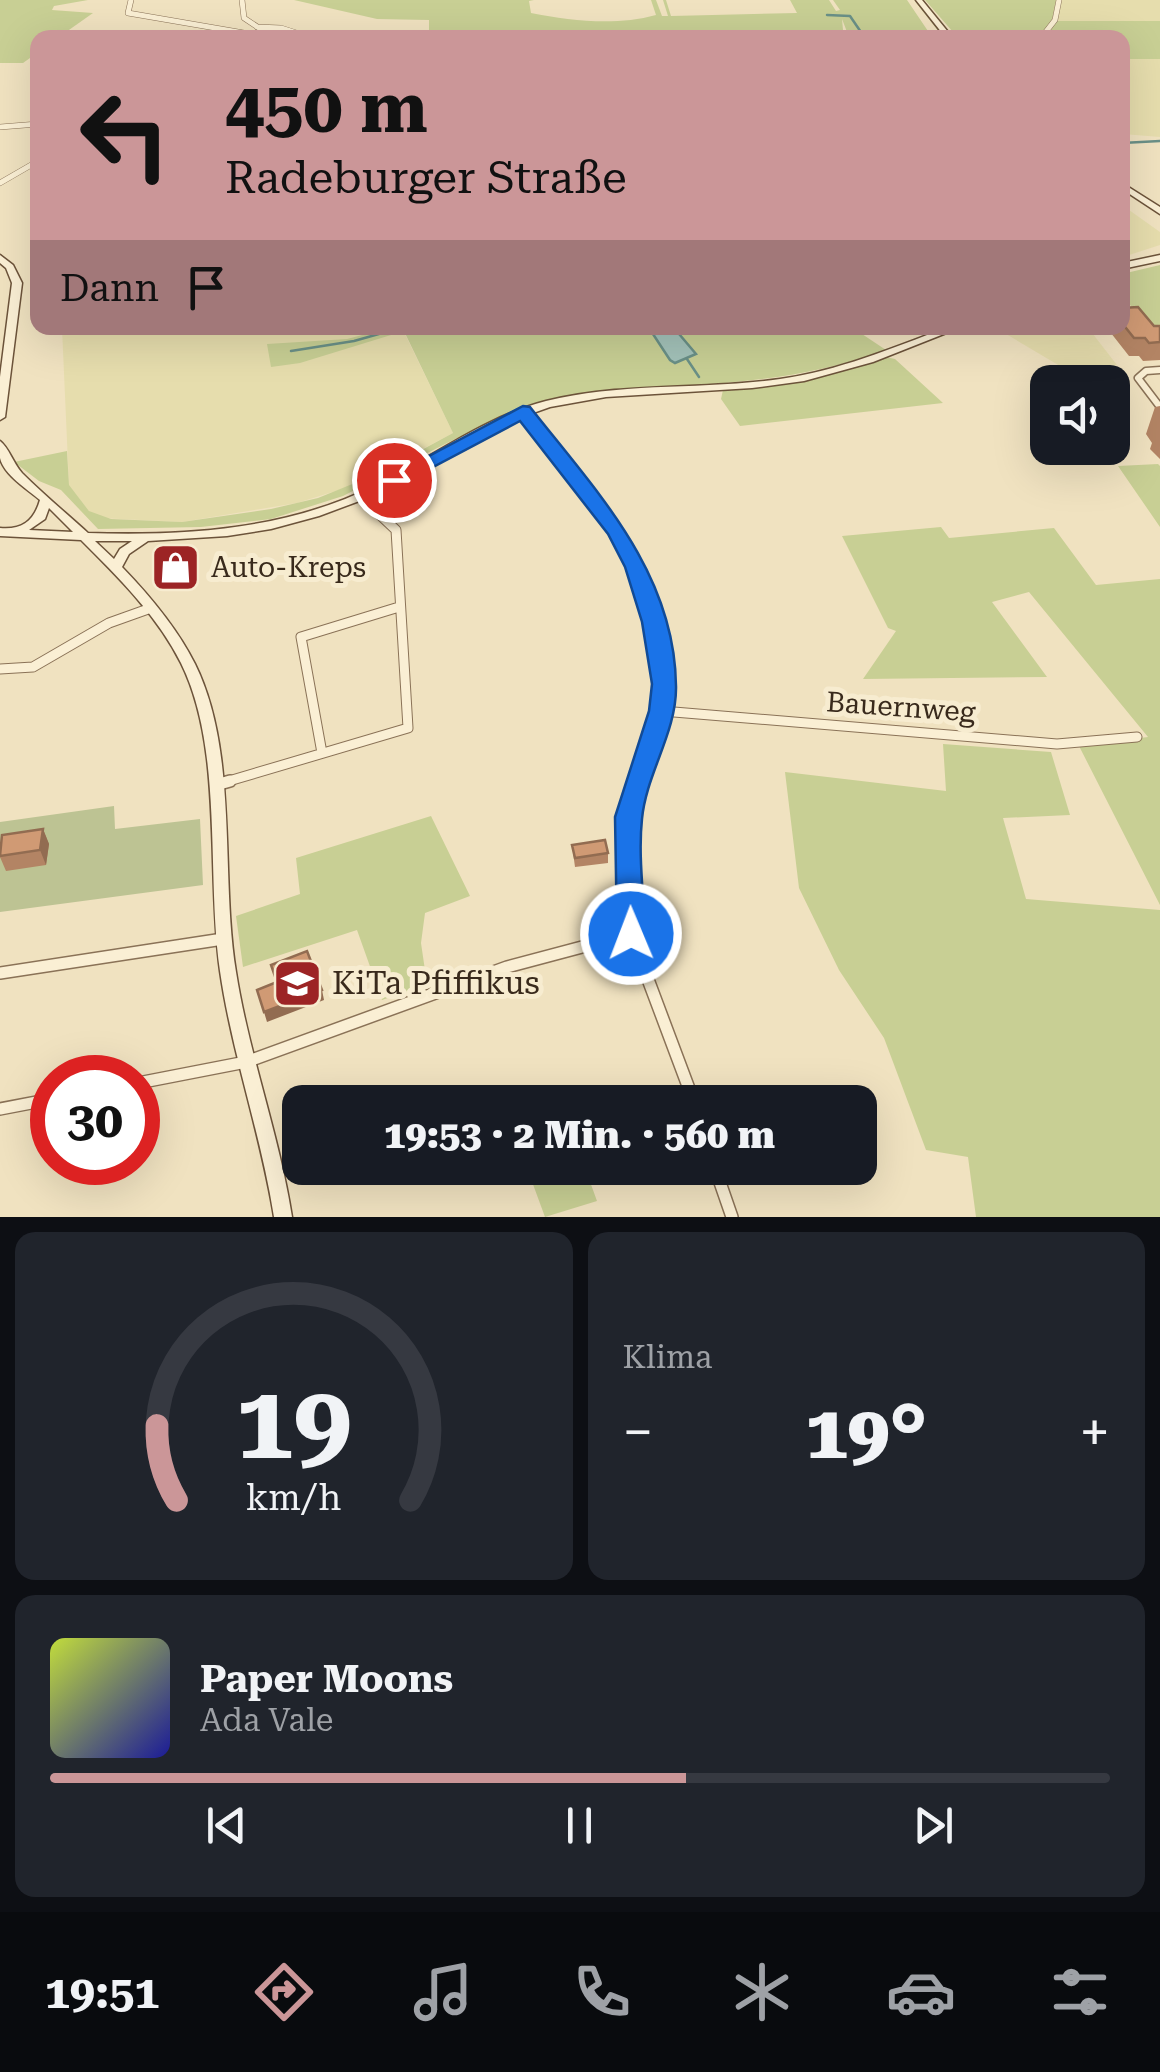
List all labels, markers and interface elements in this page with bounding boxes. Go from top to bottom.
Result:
text: 450 m [225,67,428,149]
icon: left [60,70,190,200]
text: Radeburger Straße [225,151,627,204]
icon: arrive [179,260,234,315]
text: Dann [60,266,159,310]
map controls [1030,365,1130,465]
button: sound [1030,365,1130,465]
pin [352,438,437,523]
icon: arrive [367,453,422,508]
shop icon: Auto-Kreps [150,541,202,593]
place label: Auto-Kreps [211,551,366,584]
street label: Bauernweg [825,685,977,729]
position arrow [579,882,683,986]
school or university icon: KiTa Pfiffikus [271,957,323,1009]
place label: KiTa Pfiffikus [332,964,540,1002]
speed limit sign: 30 [30,1055,160,1185]
text: 19:53 · 2 Min. · 560 m [384,1113,775,1157]
text: Klima [623,1338,712,1376]
text: 19 [236,1362,352,1483]
text: 19° [805,1388,927,1476]
text: − [623,1400,653,1464]
text: + [1079,1400,1110,1464]
text: km/h [246,1477,342,1519]
text: Paper Moons [200,1657,453,1701]
text: Ada Vale [200,1701,333,1739]
icon: previous [199,1798,254,1853]
icon: pause [552,1798,607,1853]
icon: next [906,1798,961,1853]
icon: directions [249,1957,319,2027]
icon: music [408,1957,478,2027]
icon: phone [567,1957,637,2027]
icon: climate [727,1957,797,2027]
icon: car [886,1957,956,2027]
icon: filters [1045,1957,1115,2027]
text: 19:51 [45,1966,160,2019]

